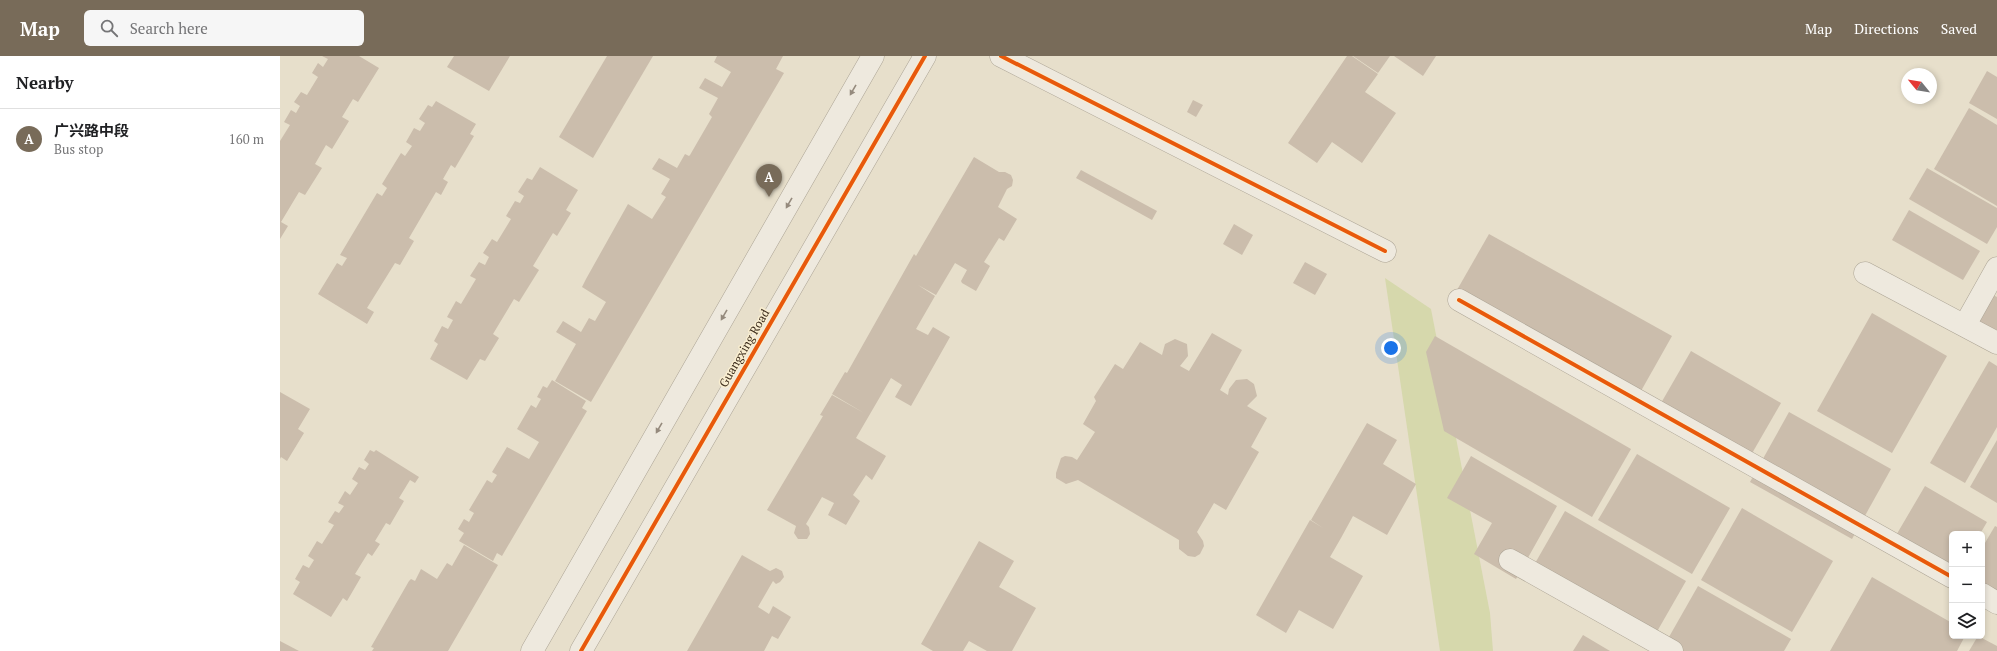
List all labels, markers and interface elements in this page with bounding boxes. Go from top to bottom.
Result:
search box [84,10,364,46]
text: Map [20,16,60,41]
icon: search [98,17,120,39]
text: Search here [130,18,208,38]
text: Map [1805,19,1832,38]
text: Directions [1854,19,1919,38]
text: Saved [1941,19,1977,38]
north arrow [1901,68,1937,104]
text: Nearby [16,71,74,94]
one-way arrow [850,84,857,96]
text: 广兴路中段 [54,120,129,140]
text: A [24,130,34,148]
text: 160 m [229,130,264,148]
text: Bus stop [54,140,103,158]
pin: A [756,164,782,197]
one-way arrow [785,197,792,209]
street label: Guangxing Road [716,306,773,390]
one-way arrow [721,310,727,321]
your location [1381,338,1401,358]
one-way arrow [656,422,663,434]
map controls [1949,531,1985,639]
button: + [1949,531,1985,567]
button: − [1949,567,1985,603]
button: layers [1949,603,1985,639]

